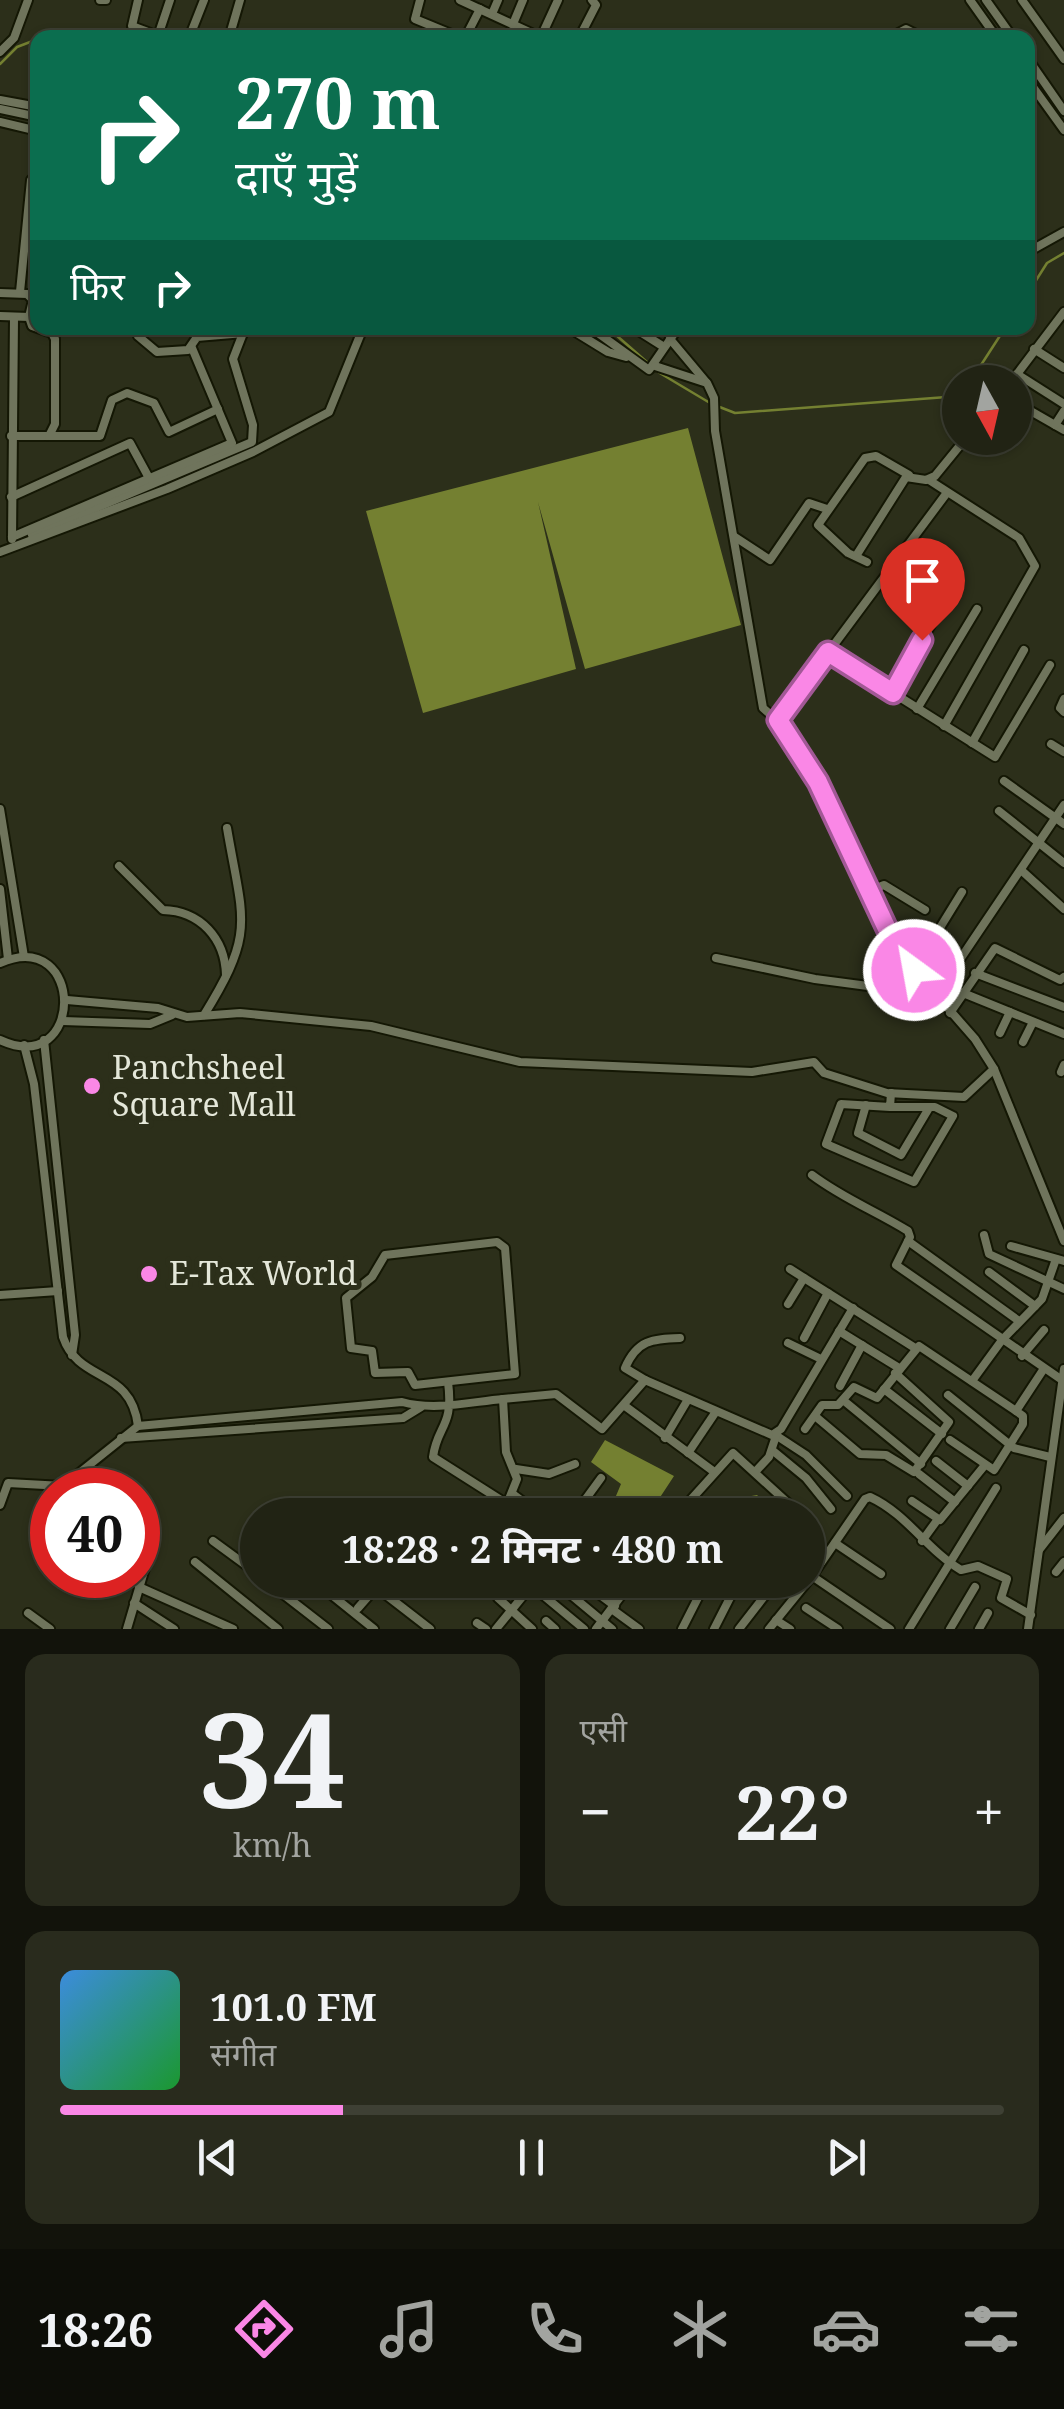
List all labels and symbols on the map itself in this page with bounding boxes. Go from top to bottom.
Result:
north arrow [942,365,1032,455]
pin [880,538,965,641]
position arrow [862,918,966,1022]
place label: Panchsheel Square Mall [112,1045,296,1125]
marker: Panchsheel Square Mall [81,1075,103,1097]
place label: E-Tax World [169,1251,357,1294]
marker: E-Tax World [138,1263,160,1285]
speed limit sign: 40 [30,1468,160,1598]

